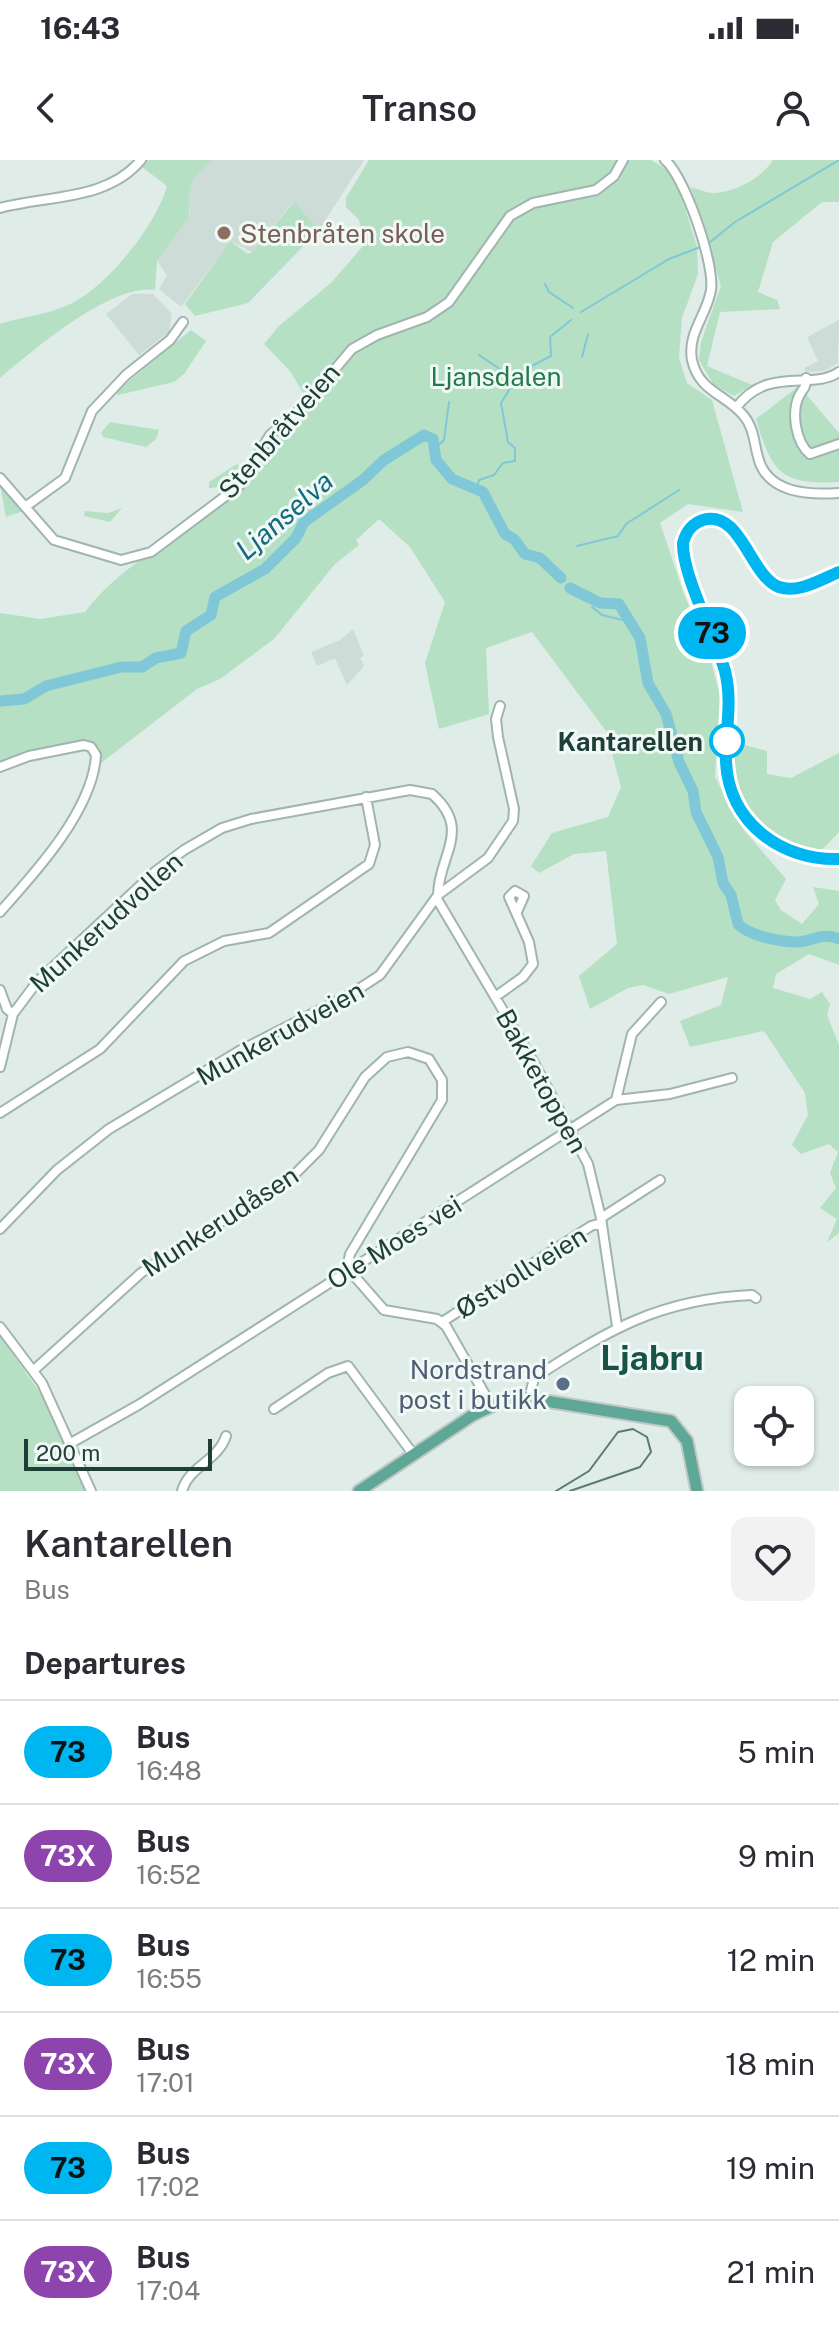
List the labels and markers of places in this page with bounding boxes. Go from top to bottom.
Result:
place label: Stenbråten skole [240,218,445,249]
marker: Stenbråten skole [215,224,233,242]
marker: Kantarellen [710,724,744,758]
place label: Kantarellen [557,726,703,757]
place label: Nordstrand post i butikk [398,1354,547,1415]
marker: Nordstrand post i butikk [554,1375,572,1393]

